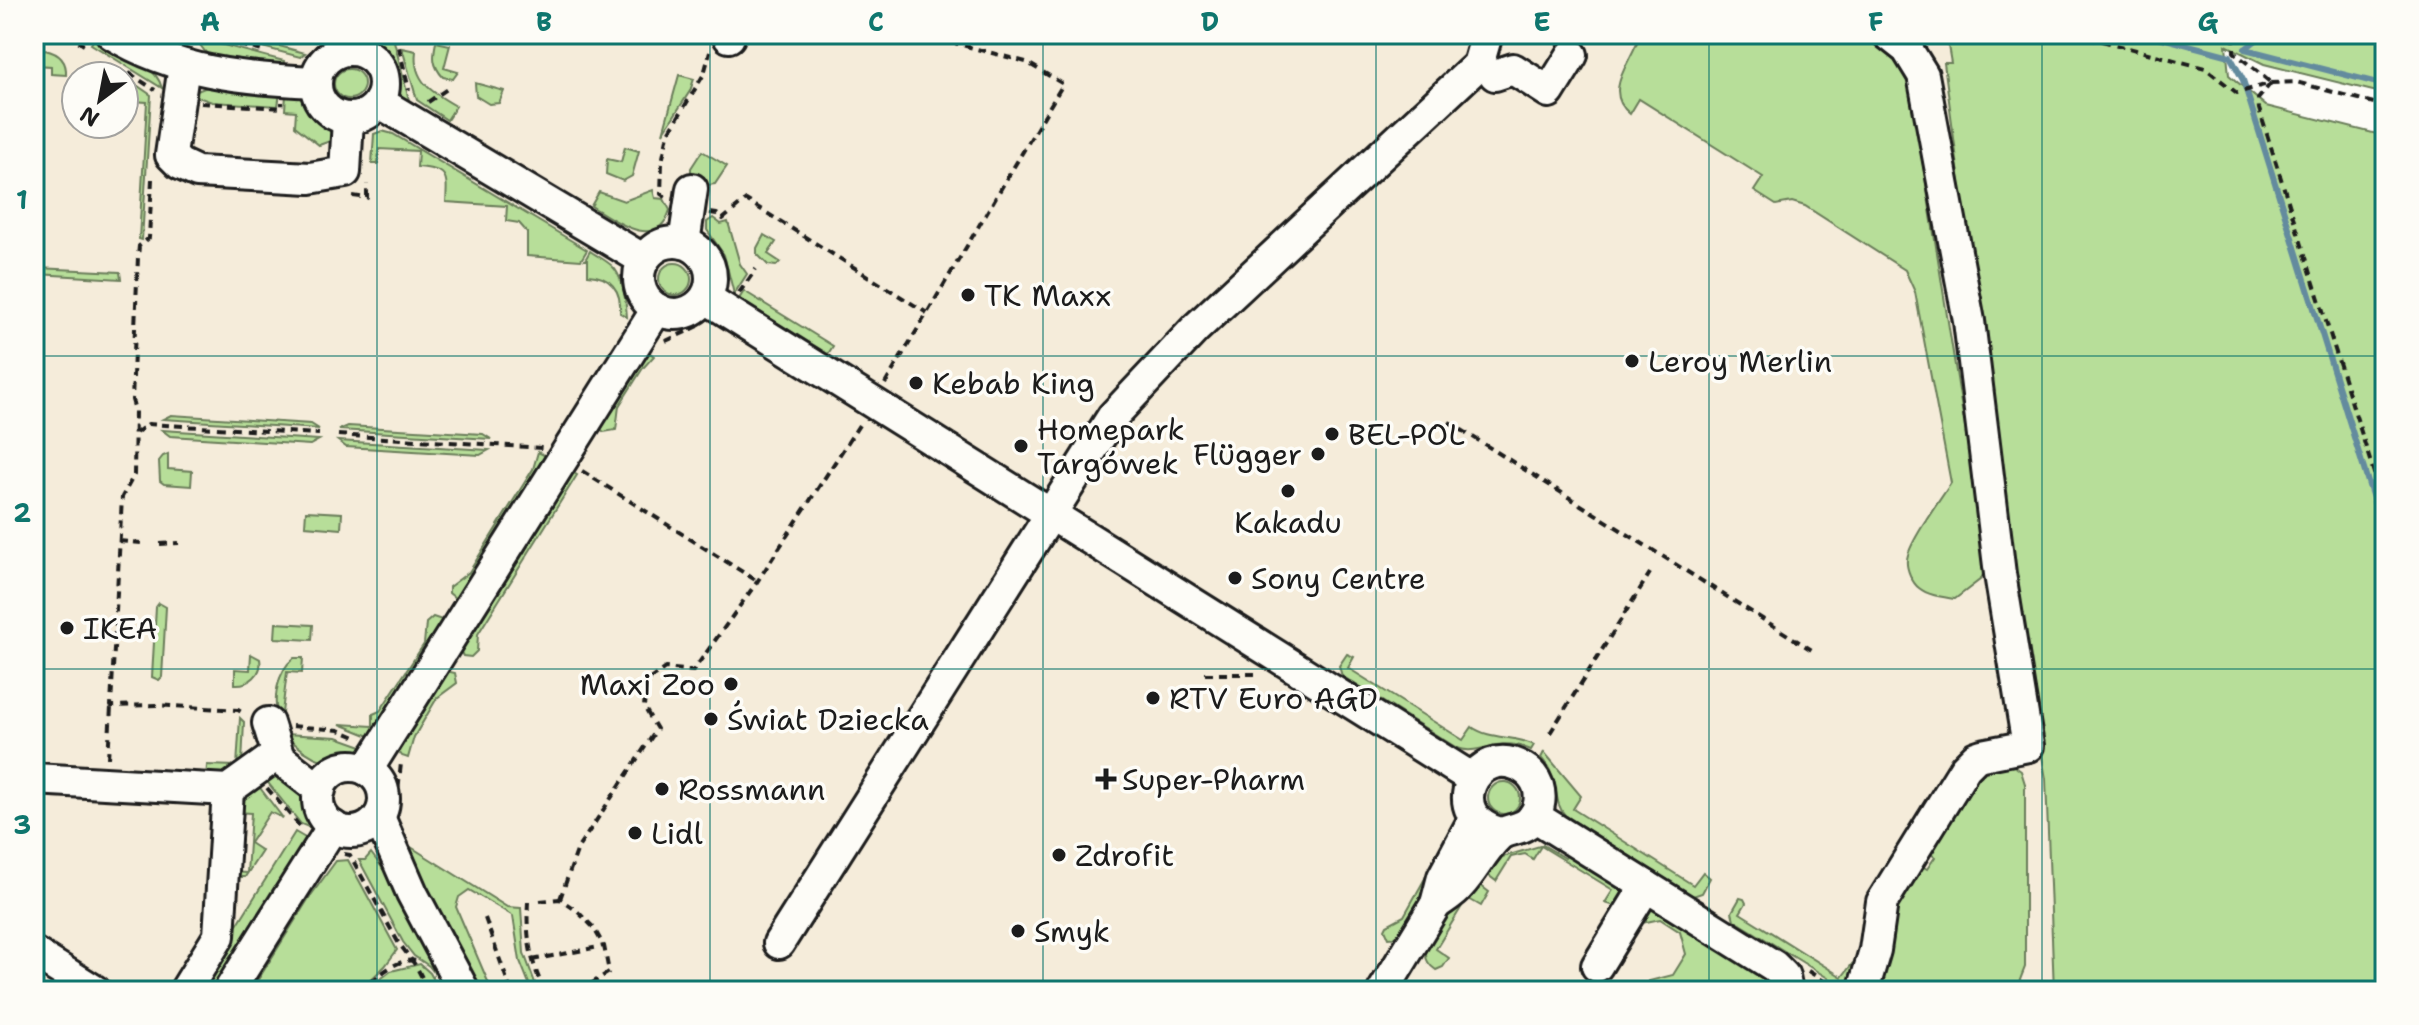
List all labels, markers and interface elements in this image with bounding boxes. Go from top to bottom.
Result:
text: A [200,4,220,39]
text: B [536,4,552,39]
text: C [868,4,884,39]
text: D [1201,4,1219,39]
text: E [1533,4,1551,39]
text: F [1868,4,1884,39]
text: G [2198,4,2219,39]
north arrow [60,60,140,140]
text: N [75,100,105,133]
text: 1 [16,182,28,217]
place label: TK Maxx [984,275,1111,316]
marker: TK Maxx [959,286,977,304]
place label: Leroy Merlin [1648,341,1832,382]
marker: Leroy Merlin [1623,352,1641,370]
place label: Kebab King [932,363,1095,404]
marker: Kebab King [907,374,925,392]
place label: Homepark Targówek [1037,409,1185,484]
place label: BEL-POL [1348,414,1465,455]
marker: BEL-POL [1323,425,1341,443]
place label: Flügger [1193,434,1302,475]
marker: Homepark Targówek [1012,437,1030,455]
marker: Flügger [1309,445,1327,463]
marker: Kakadu [1279,482,1297,500]
text: 2 [13,495,31,530]
place label: Kakadu [1234,502,1342,543]
place label: Sony Centre [1251,558,1426,599]
marker: Sony Centre [1226,569,1244,587]
place label: IKEA [83,608,157,649]
marker: IKEA [58,619,76,637]
place label: Maxi Zoo [580,664,715,705]
marker: Maxi Zoo [722,675,740,693]
place label: RTV Euro AGD [1169,678,1378,719]
marker: RTV Euro AGD [1144,689,1162,707]
place label: Świat Dziecka [727,699,929,740]
marker: Świat Dziecka [702,710,720,728]
place label: Super-Pharm [1122,759,1305,800]
place label: Rossmann [678,769,825,810]
marker: Super-Pharm [1097,770,1115,788]
marker: Rossmann [653,780,671,798]
text: 3 [13,807,31,842]
place label: Lidl [651,813,703,854]
marker: Lidl [626,824,644,842]
place label: Zdrofit [1075,835,1174,876]
marker: Zdrofit [1050,846,1068,864]
place label: Smyk [1034,911,1110,952]
marker: Smyk [1009,922,1027,940]

